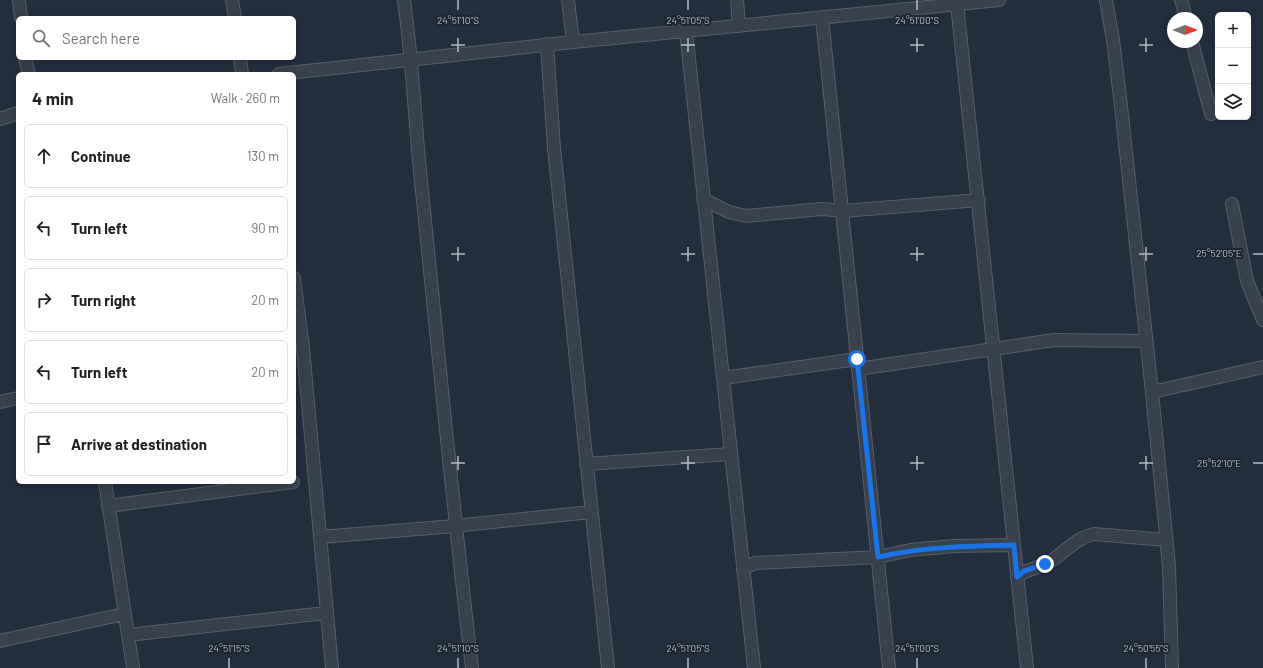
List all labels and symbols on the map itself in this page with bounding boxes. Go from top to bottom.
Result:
north arrow [1167,12,1203,48]
text: 24°51'10"S [437,14,479,26]
text: 24°51'05"S [666,14,710,26]
text: 24°51'00"S [895,14,939,26]
text: 25°52'05"E [1196,247,1242,259]
route start [848,350,866,368]
text: 25°52'10"E [1197,457,1241,469]
route end [1036,555,1054,573]
text: 24°51'15"S [208,642,250,654]
text: 24°51'10"S [437,642,479,654]
text: 24°51'05"S [666,642,710,654]
text: 24°51'00"S [895,642,939,654]
text: 24°50'55"S [1123,642,1169,654]

